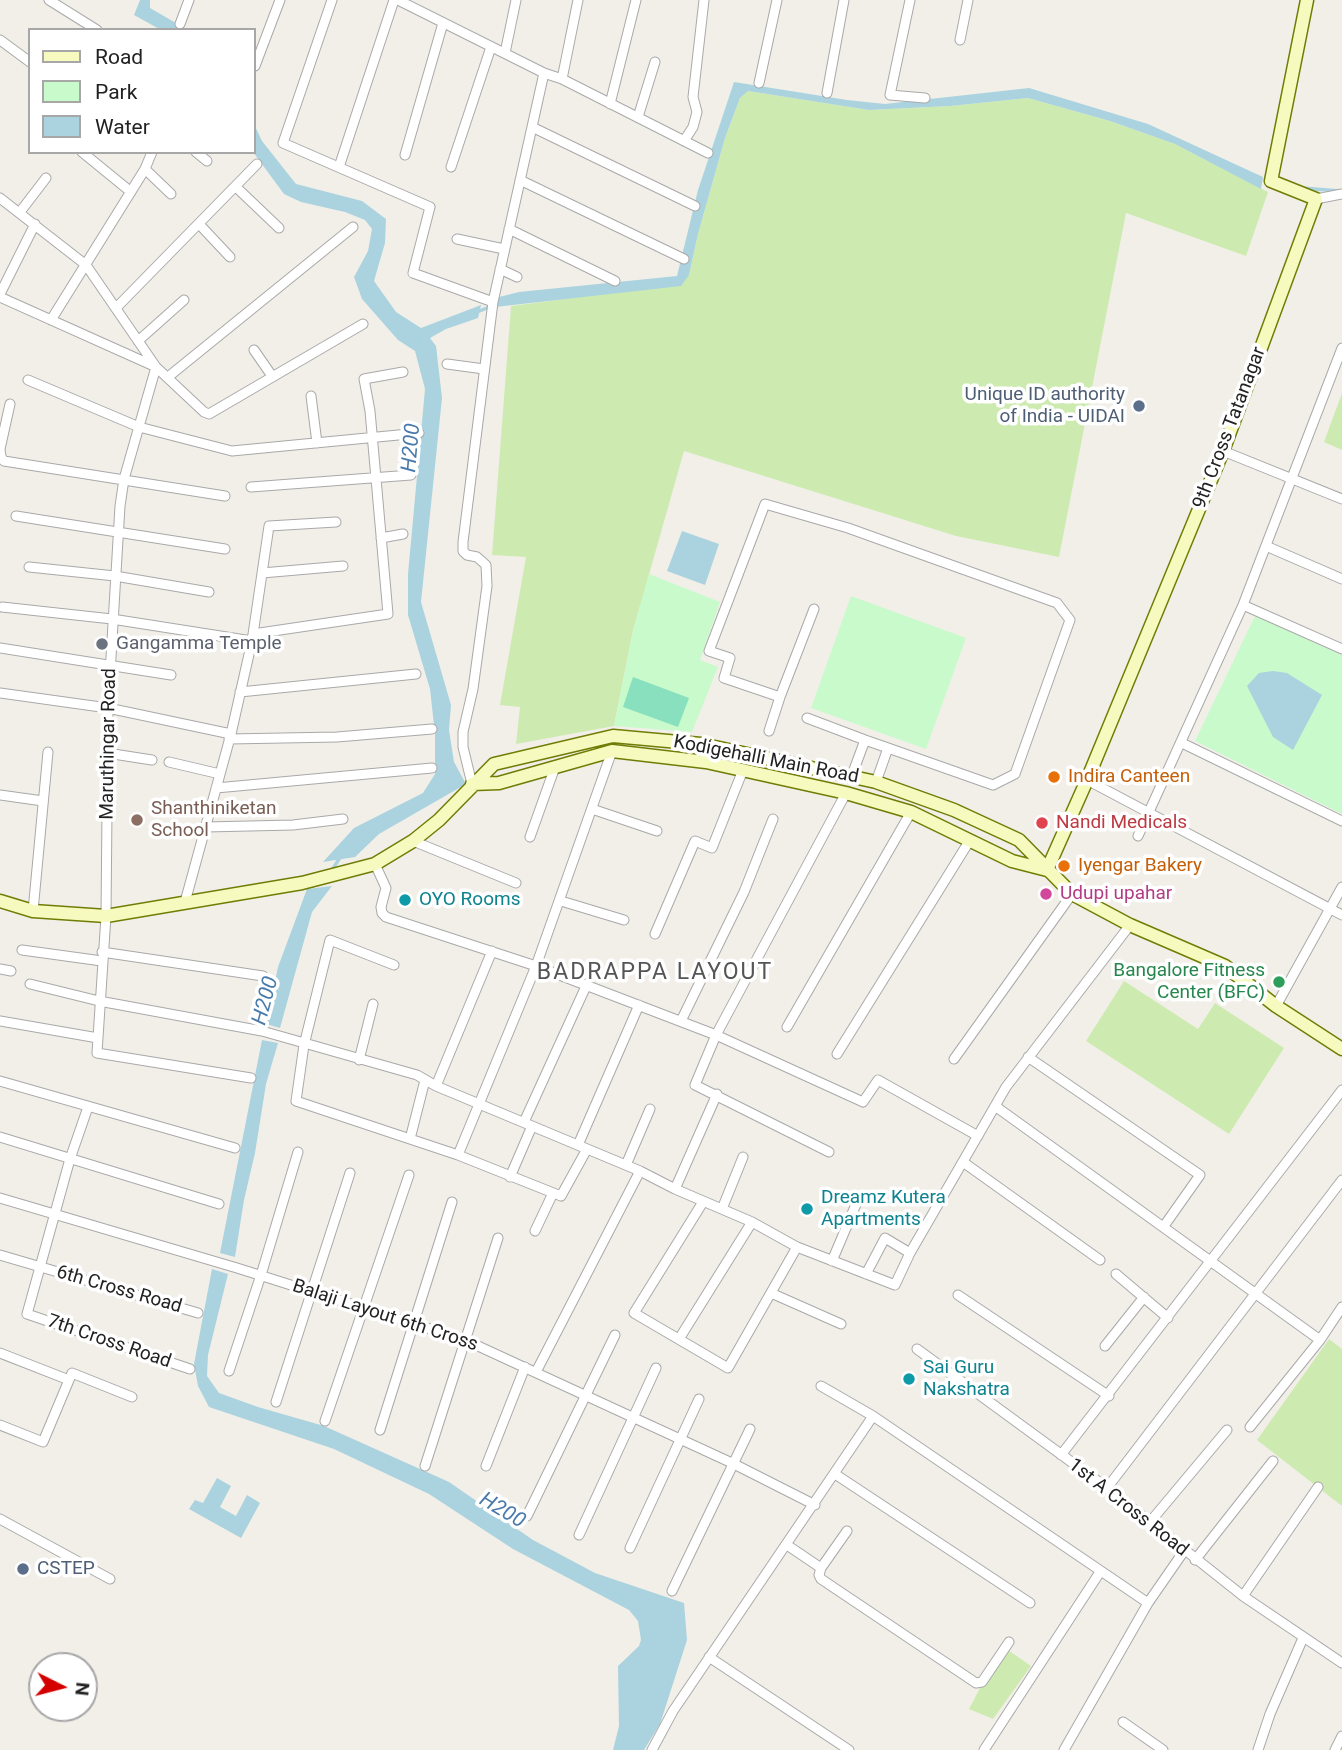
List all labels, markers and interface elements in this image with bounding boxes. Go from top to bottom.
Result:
legend [28,28,256,154]
text: Road [95,45,143,69]
text: Park [95,80,137,104]
text: Water [95,115,150,139]
street label: 9th Cross Tatanagar [1189,344,1271,512]
place label: Unique ID authority of India - UIDAI [965,384,1125,428]
marker: Unique ID authority of India - UIDAI [1131,398,1147,414]
water label: H200 [397,423,427,473]
place label: Gangamma Temple [116,633,282,655]
marker: Gangamma Temple [94,636,110,652]
street label: Maruthingar Road [96,668,122,820]
street label: Kodigehalli Main Road [671,731,861,789]
place label: Indira Canteen [1068,766,1190,788]
marker: Indira Canteen [1046,769,1062,785]
place label: Shanthiniketan School [151,798,277,842]
marker: Shanthiniketan School [129,812,145,828]
place label: Nandi Medicals [1056,812,1187,834]
marker: Nandi Medicals [1034,815,1050,831]
place label: Iyengar Bakery [1078,855,1202,877]
marker: Iyengar Bakery [1056,858,1072,874]
place label: Udupi upahar [1060,883,1172,905]
marker: Udupi upahar [1038,886,1054,902]
place label: OYO Rooms [419,889,520,911]
marker: OYO Rooms [397,892,413,908]
district label: BADRAPPA LAYOUT [539,959,771,987]
place label: Bangalore Fitness Center (BFC) [1113,960,1265,1004]
water label: H200 [248,974,284,1028]
marker: Bangalore Fitness Center (BFC) [1271,974,1287,990]
place label: Dreamz Kutera Apartments [821,1187,946,1231]
marker: Dreamz Kutera Apartments [799,1201,815,1217]
street label: 6th Cross Road [54,1261,184,1319]
street label: Balaji Layout 6th Cross [289,1275,481,1357]
street label: 7th Cross Road [44,1310,174,1374]
place label: Sai Guru Nakshatra [923,1357,1010,1401]
marker: Sai Guru Nakshatra [901,1371,917,1387]
street label: 1st A Cross Road [1063,1454,1193,1562]
water label: H200 [475,1488,529,1534]
place label: CSTEP [37,1558,95,1580]
marker: CSTEP [15,1561,31,1577]
north arrow [28,1652,98,1722]
text: N [70,1681,95,1697]

